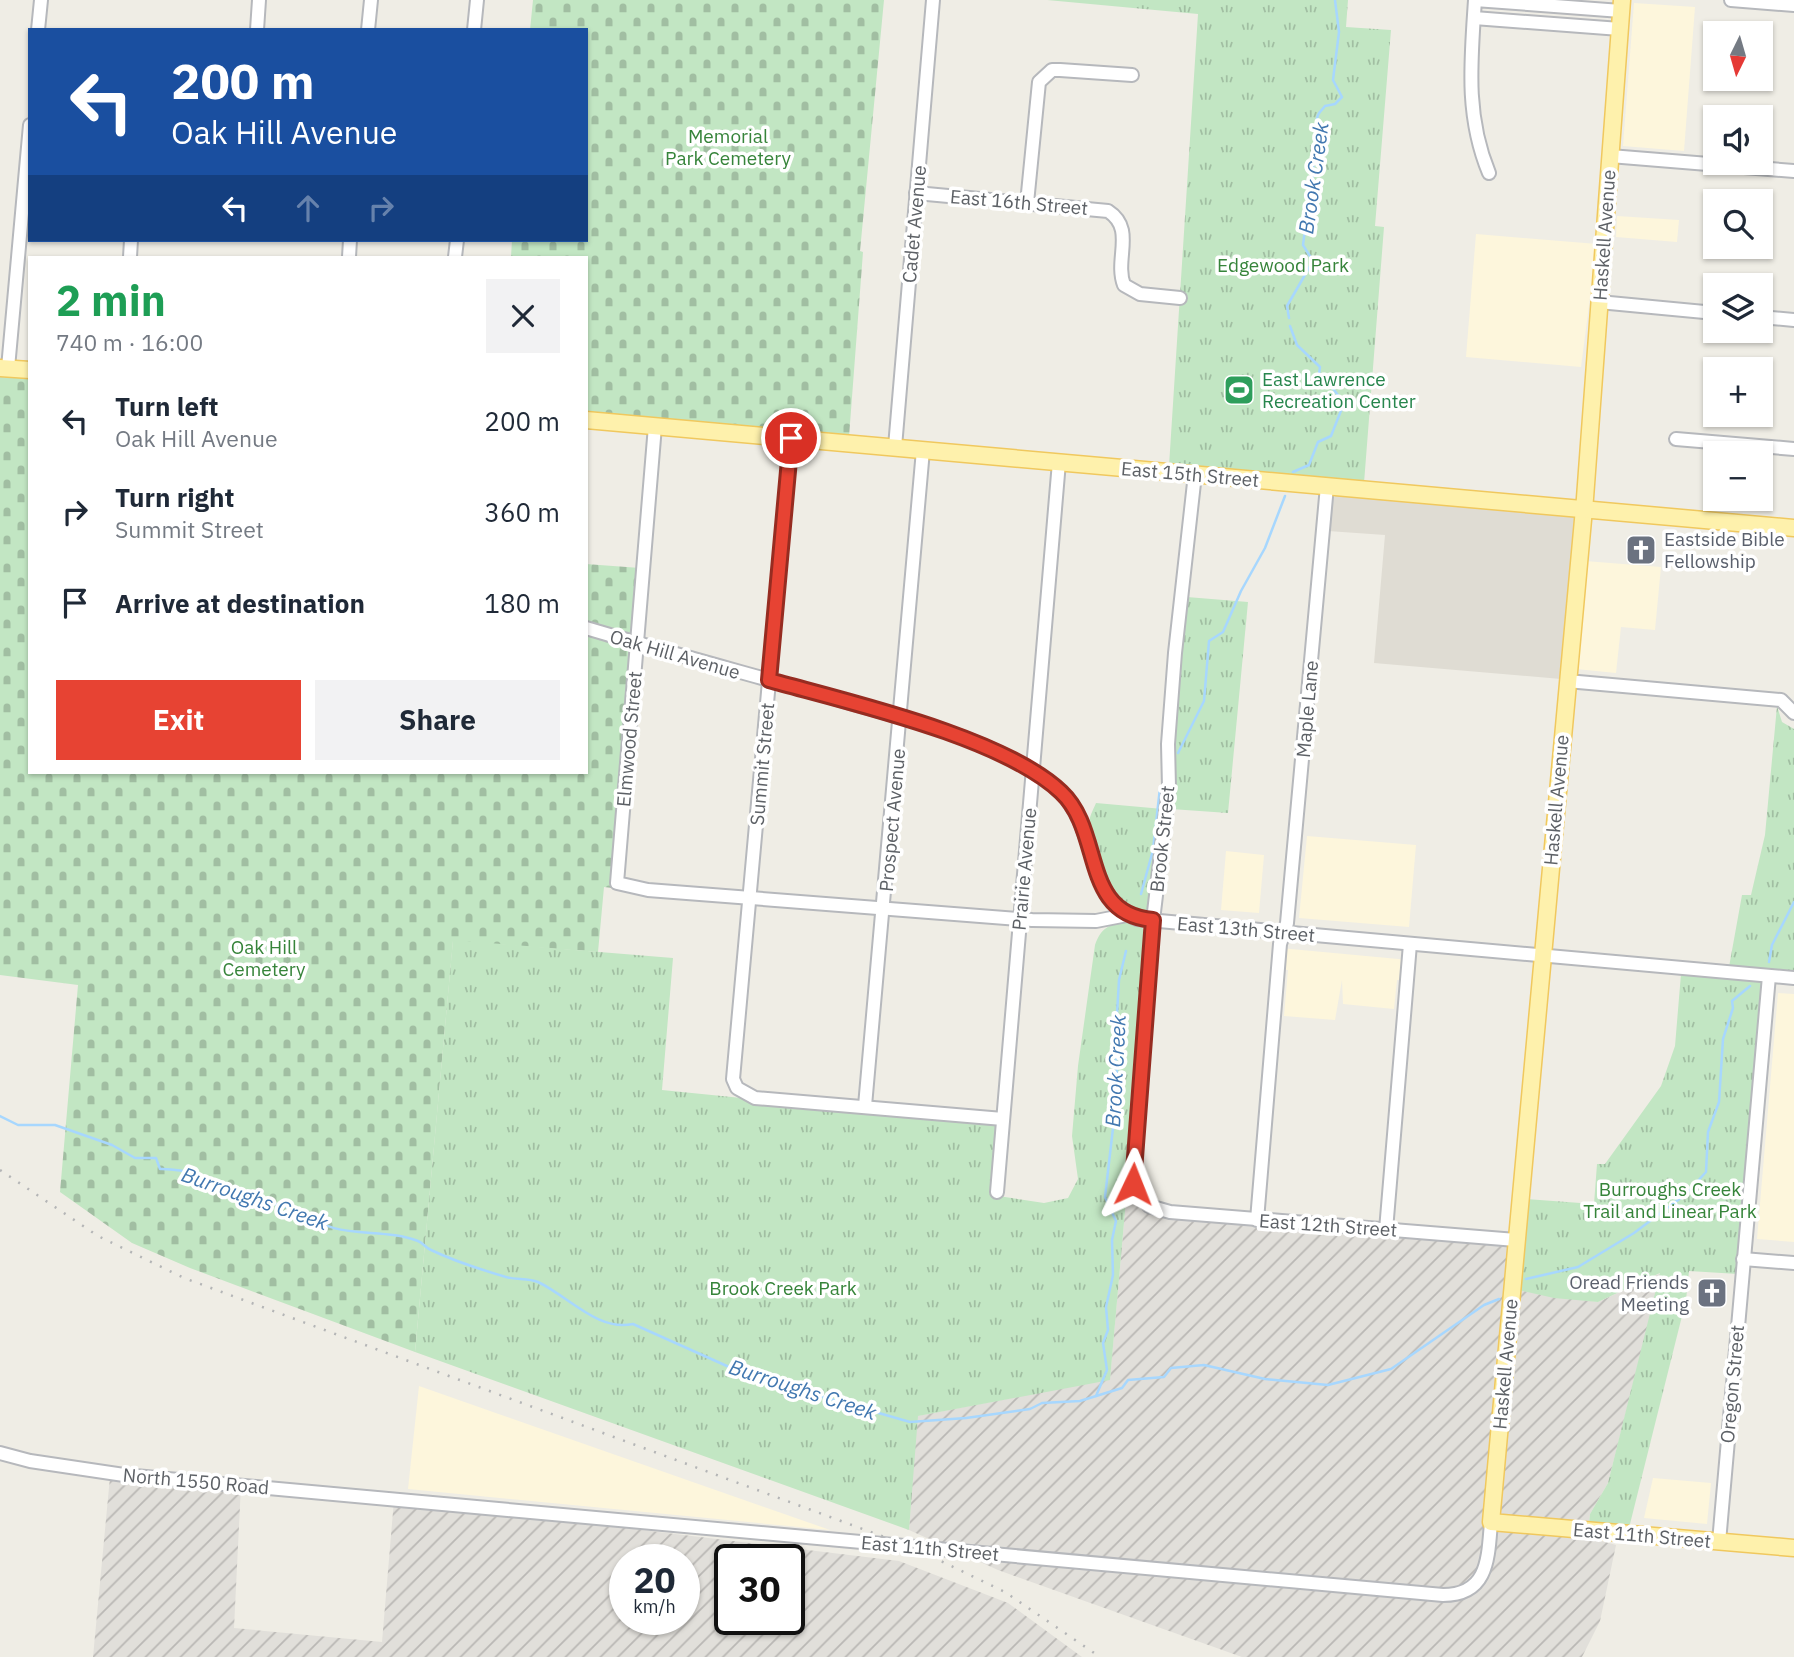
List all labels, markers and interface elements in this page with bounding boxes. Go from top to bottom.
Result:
north arrow [1703,21,1773,91]
map controls [1703,21,1773,511]
text: 200 m [171,49,315,112]
icon: left [56,56,147,147]
button: sound [1703,105,1773,175]
text: Oak Hill Avenue [171,111,397,153]
water label: Brook Creek [1291,119,1335,236]
park label: Memorial Park Cemetery [665,124,791,170]
street label: Cadet Avenue [897,164,931,284]
street label: Haskell Avenue [1587,169,1621,301]
street label: East 16th Street [949,184,1089,220]
icon: left [216,189,254,227]
icon: ahead [289,189,327,227]
icon: right [362,189,400,227]
button: search [1703,189,1773,259]
park label: Edgewood Park [1217,253,1349,277]
text: 2 min [56,273,166,328]
button: layers [1703,273,1773,343]
button: close [486,279,560,353]
text: 740 m · 16:00 [56,327,203,357]
button: + [1703,357,1773,427]
place label: East Lawrence Recreation Center [1262,367,1416,413]
sports icon: East Lawrence Recreation Center [1222,373,1256,407]
text: Turn left [115,389,218,423]
icon: left [56,402,94,440]
text: 200 m [484,404,560,438]
pin [761,408,821,468]
icon: arrive [772,419,810,457]
text: Oak Hill Avenue [115,423,278,453]
button: − [1703,441,1773,511]
street label: East 15th Street [1120,456,1260,492]
text: Turn right [115,480,234,514]
icon: right [56,493,94,531]
text: 360 m [484,495,560,529]
text: Summit Street [115,514,264,544]
place label: Eastside Bible Fellowship [1664,527,1785,573]
church icon: Eastside Bible Fellowship [1624,533,1658,567]
icon: arrive [56,584,94,622]
text: Arrive at destination [115,586,365,620]
text: 180 m [484,586,560,620]
street label: Oak Hill Avenue [607,624,743,684]
street label: Maple Lane [1291,659,1323,759]
street label: Elmwood Street [611,670,647,808]
button: Exit [56,680,301,760]
button: Share [315,680,560,760]
street label: Summit Street [745,702,779,826]
street label: Haskell Avenue [1538,734,1574,866]
street label: Prospect Avenue [874,747,910,893]
street label: Brook Street [1144,784,1180,894]
street label: Prairie Avenue [1007,807,1041,931]
street label: East 13th Street [1176,911,1316,947]
park label: Oak Hill Cemetery [223,935,306,981]
water label: Brook Creek [1098,1013,1132,1128]
position arrow [1096,1147,1170,1221]
water label: Burroughs Creek [178,1160,333,1237]
park label: Burroughs Creek Trail and Linear Park [1583,1177,1757,1223]
street label: East 12th Street [1258,1208,1398,1242]
place label: Oread Friends Meeting [1569,1270,1689,1316]
park label: Brook Creek Park [709,1276,857,1300]
church icon: Oread Friends Meeting [1695,1276,1729,1310]
street label: Haskell Avenue [1487,1298,1523,1430]
street label: Oregon Street [1715,1324,1749,1444]
water label: Burroughs Creek [726,1352,881,1426]
street label: North 1550 Road [122,1463,270,1499]
street label: East 11th Street [1572,1517,1712,1553]
street label: East 11th Street [860,1530,1000,1566]
speed limit sign: 30 [714,1544,805,1635]
text: 20 [633,1557,676,1603]
text: km/h [633,1595,676,1618]

